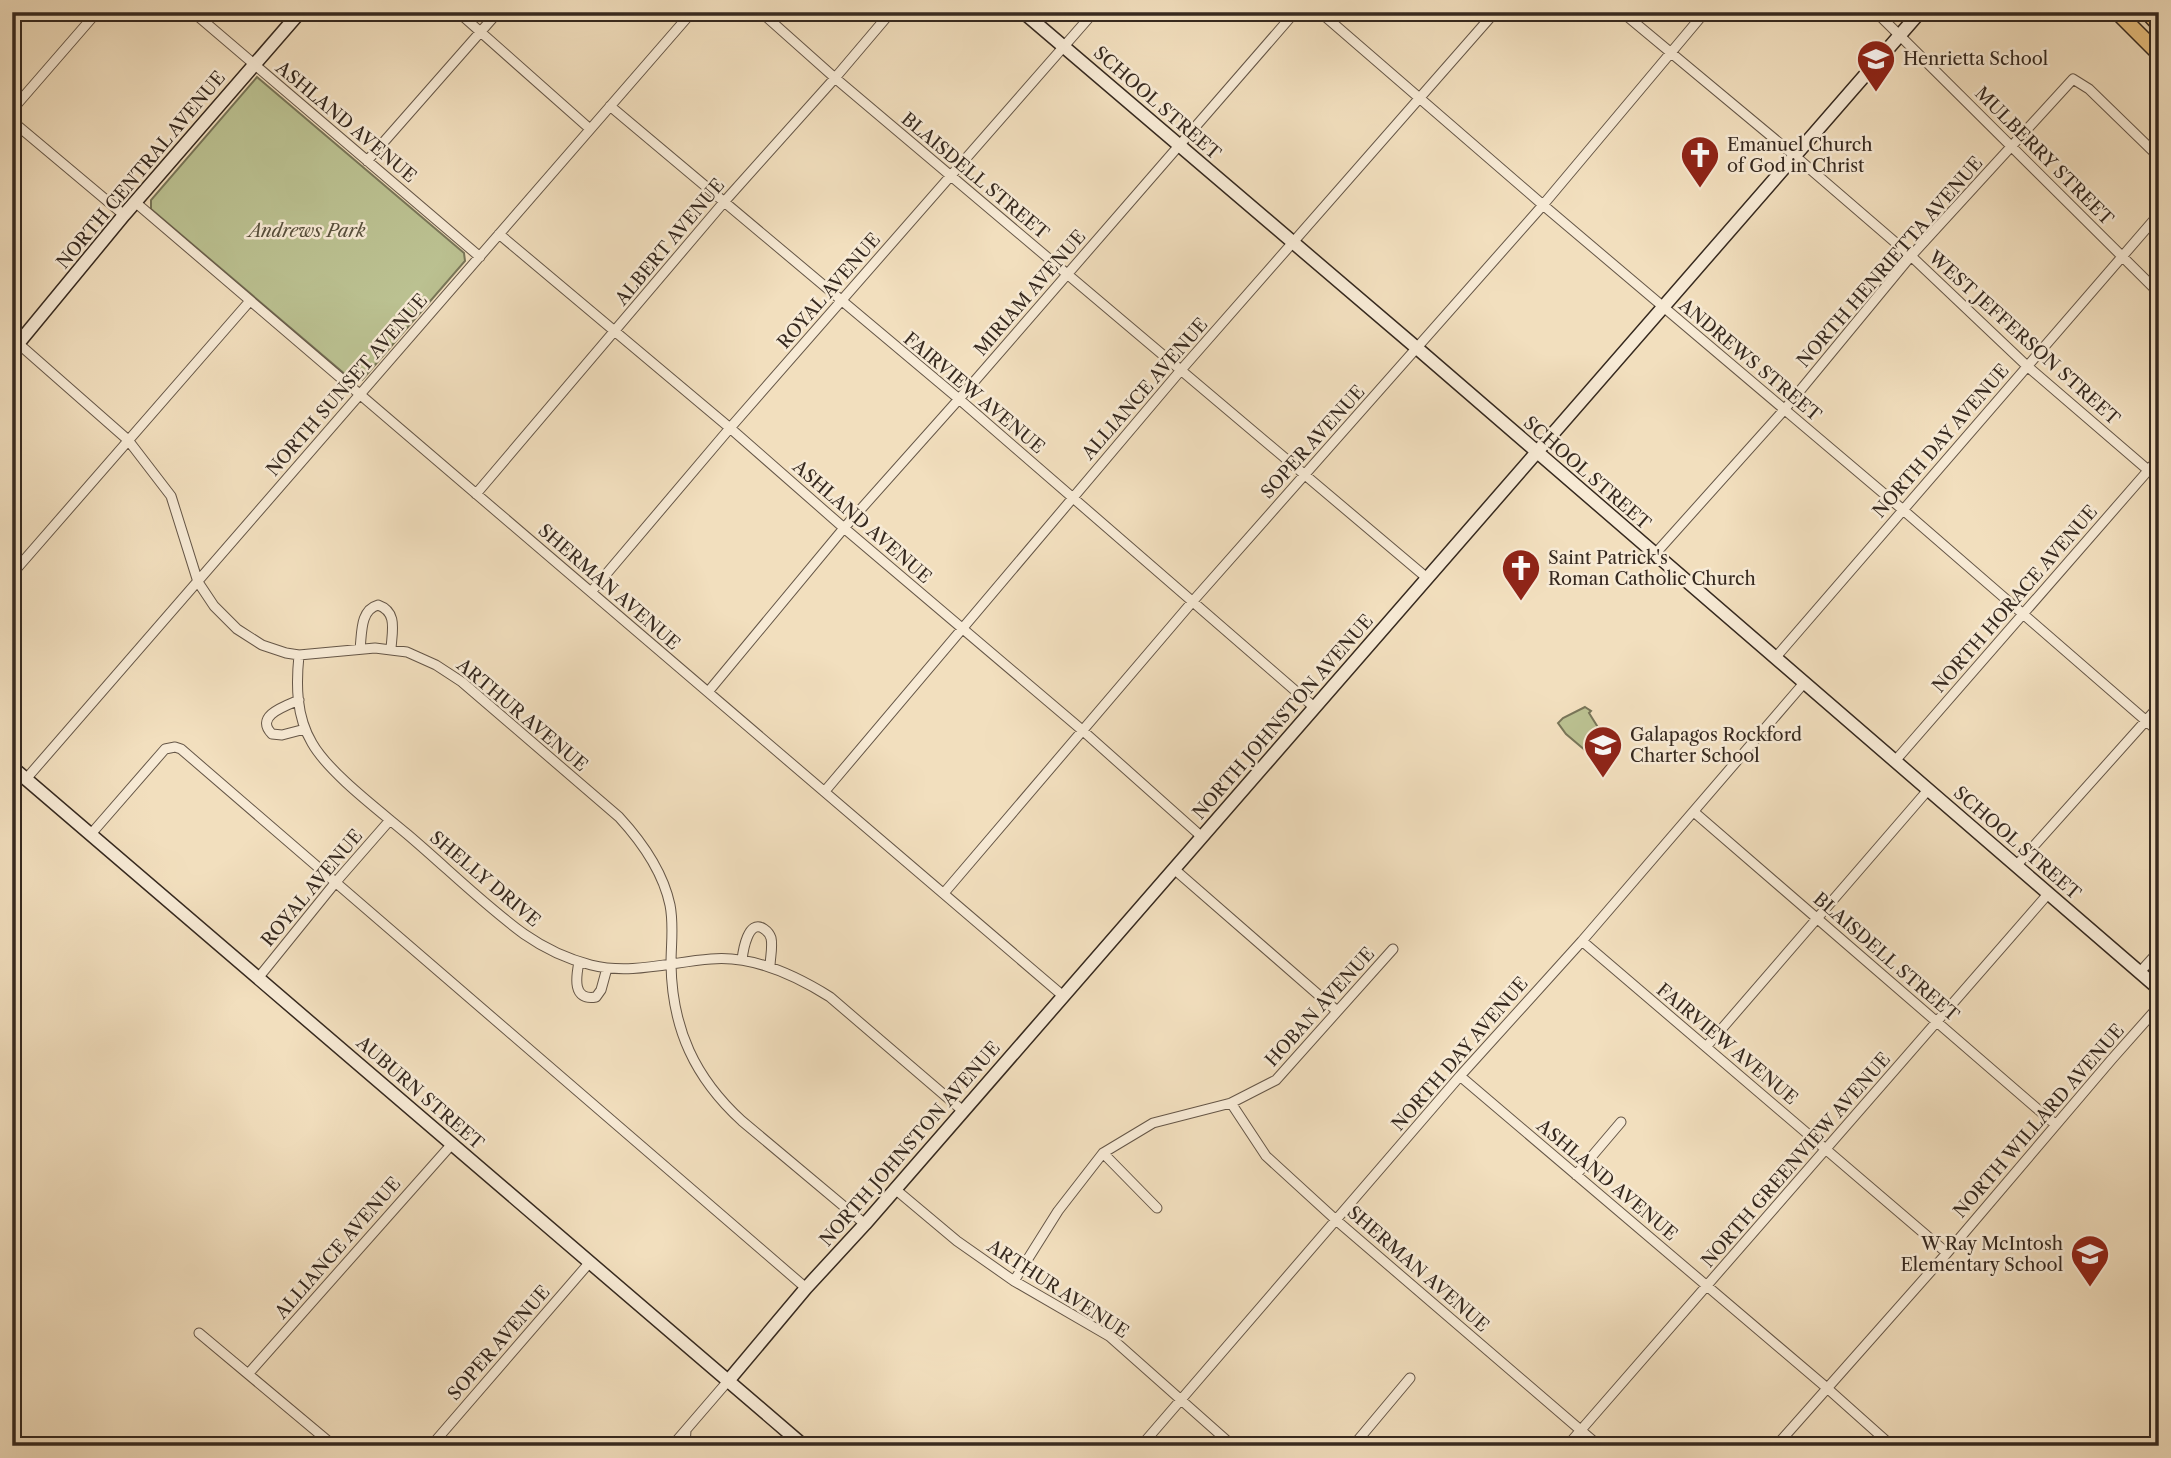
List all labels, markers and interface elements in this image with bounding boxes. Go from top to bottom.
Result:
school or university icon: Henrietta School [1855,38,1897,93]
street label: SCHOOL STREET [1089,42,1226,165]
place label: Henrietta School [1903,48,2048,70]
street label: ASHLAND AVENUE [271,56,421,187]
street label: NORTH CENTRAL AVENUE [52,67,230,273]
street label: MULBERRY STREET [1970,82,2118,230]
street label: BLAISDELL STREET [897,108,1054,244]
church icon: Emanuel Church of God in Christ [1679,134,1721,189]
place label: Emanuel Church of God in Christ [1727,134,1873,177]
street label: NORTH HENRIETTA AVENUE [1793,152,1987,372]
street label: ALBERT AVENUE [610,174,729,311]
park label: Andrews Park [245,220,366,242]
street label: MIRIAM AVENUE [970,226,1090,360]
street label: ROYAL AVENUE [773,229,885,353]
street label: WEST JEFFERSON STREET [1923,246,2124,430]
street label: NORTH SUNSET AVENUE [262,289,432,481]
street label: ANDREWS STREET [1674,293,1826,426]
street label: ALLIANCE AVENUE [1077,314,1213,465]
street label: FAIRVIEW AVENUE [899,328,1049,458]
street label: NORTH DAY AVENUE [1868,360,2014,522]
street label: SOPER AVENUE [1256,381,1370,503]
street label: SCHOOL STREET [1519,412,1656,535]
street label: ASHLAND AVENUE [787,455,936,588]
street label: NORTH HORACE AVENUE [1928,501,2102,697]
street label: SHERMAN AVENUE [534,519,684,655]
church icon: Saint Patrick's Roman Catholic Church [1500,547,1542,602]
place label: Saint Patrick's Roman Catholic Church [1548,547,1756,590]
street label: NORTH JOHNSTON AVENUE [1188,610,1378,824]
street label: ARTHUR AVENUE [451,653,592,776]
school or university icon: Galapagos Rockford Charter School [1582,724,1624,779]
place label: Galapagos Rockford Charter School [1630,724,1802,767]
street label: SCHOOL STREET [1949,782,2086,905]
street label: ROYAL AVENUE [257,825,367,951]
street label: SHELLY DRIVE [425,826,545,932]
street label: BLAISDELL STREET [1809,888,1964,1027]
street label: HOBAN AVENUE [1261,943,1379,1071]
street label: NORTH DAY AVENUE [1387,973,1533,1135]
street label: FAIRVIEW AVENUE [1652,979,1802,1109]
street label: NORTH WILLARD AVENUE [1949,1020,2129,1222]
street label: AUBURN STREET [351,1031,489,1155]
street label: NORTH JOHNSTON AVENUE [815,1037,1005,1251]
street label: NORTH GREENVIEW AVENUE [1697,1048,1895,1272]
street label: ASHLAND AVENUE [1532,1114,1682,1245]
street label: ALLIANCE AVENUE [270,1173,406,1324]
street label: SHERMAN AVENUE [1343,1201,1493,1337]
place label: W Ray McIntosh Elementary School [1900,1233,2063,1276]
school or university icon: W Ray McIntosh Elementary School [2069,1233,2111,1288]
street label: ARTHUR AVENUE [982,1235,1133,1343]
street label: SOPER AVENUE [443,1281,555,1405]

